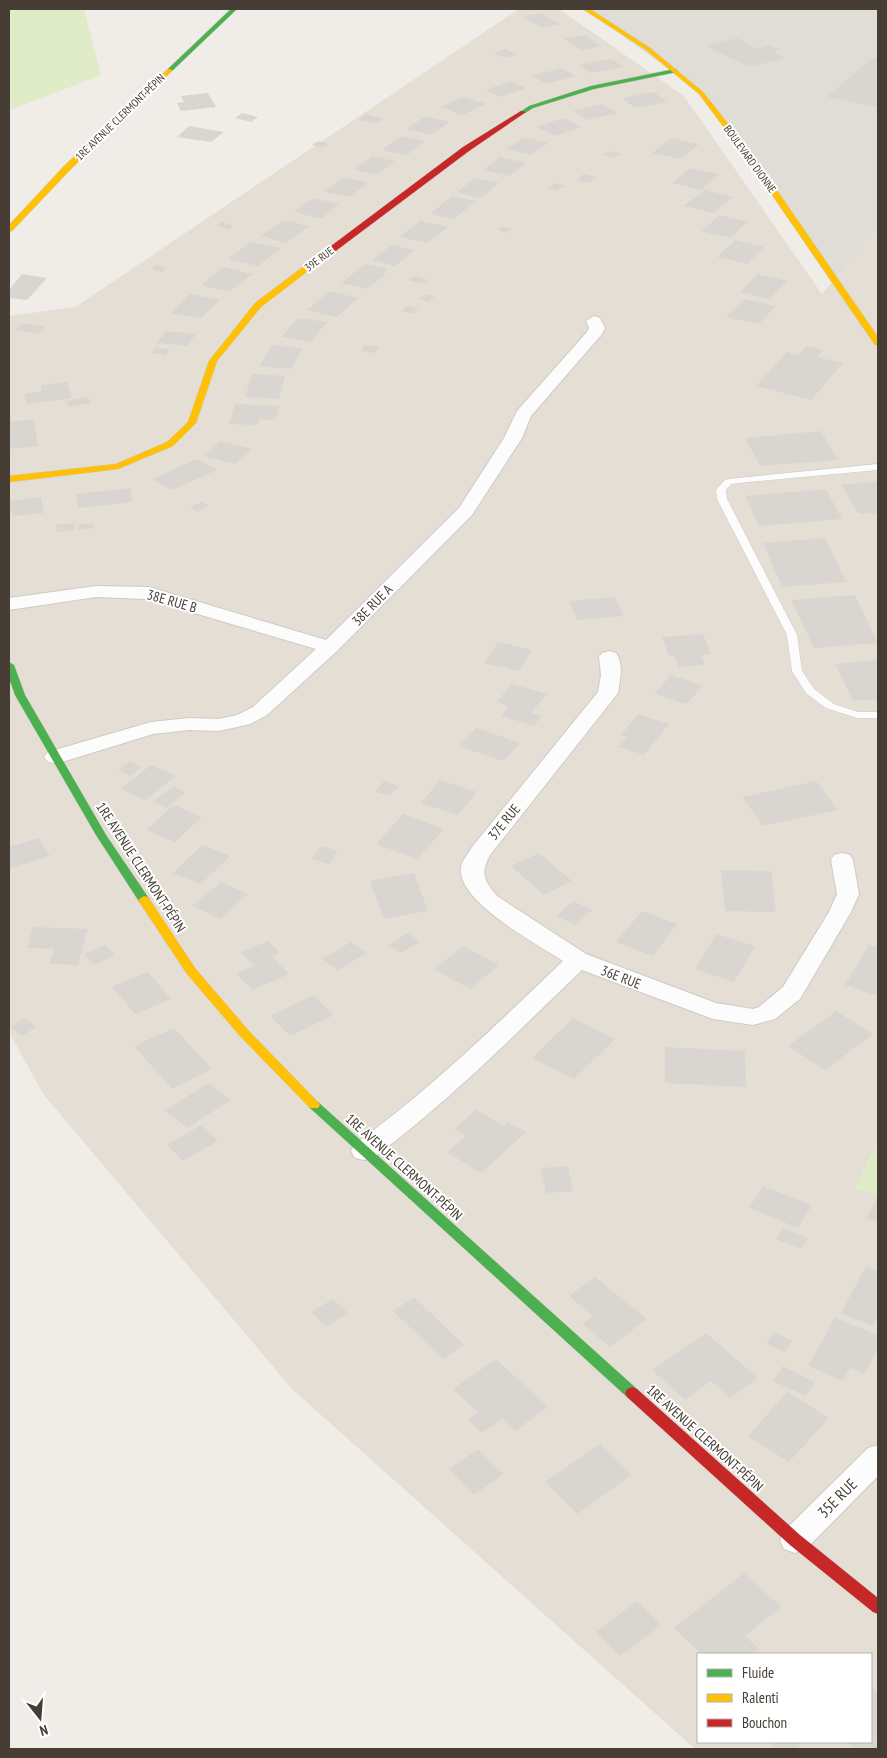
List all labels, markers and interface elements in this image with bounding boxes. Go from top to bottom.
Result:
street label: 1RE AVENUE CLERMONT-PÉPIN [72,71,168,163]
street label: BOULEVARD DIONNE [721,122,779,196]
street label: 39E RUE [302,243,336,274]
street label: 38E RUE A [348,580,396,630]
street label: 38E RUE B [145,585,199,617]
street label: 1RE AVENUE CLERMONT-PÉPIN [92,799,190,935]
street label: 37E RUE [484,800,524,844]
street label: 36E RUE [598,961,644,993]
street label: 1RE AVENUE CLERMONT-PÉPIN [342,1110,466,1224]
street label: 1RE AVENUE CLERMONT-PÉPIN [643,1381,767,1495]
street label: 35E RUE [813,1474,861,1522]
legend [697,1653,872,1743]
text: Fluide [742,1663,774,1682]
text: Ralenti [742,1688,779,1707]
north arrow [15,1693,65,1743]
text: Bouchon [742,1713,787,1732]
text: N [38,1721,50,1740]

